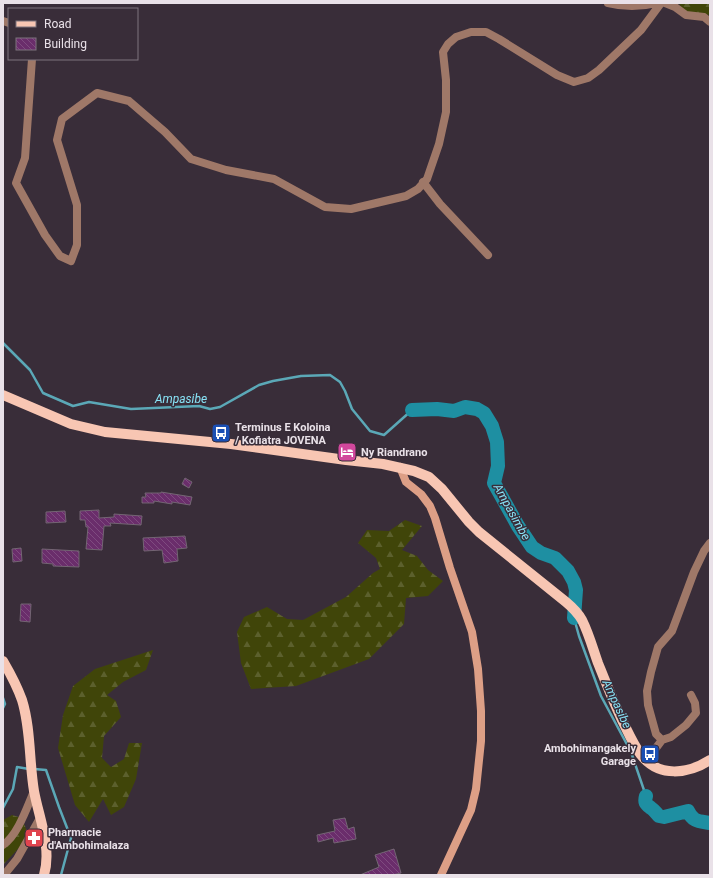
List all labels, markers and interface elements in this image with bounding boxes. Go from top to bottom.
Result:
legend [8,8,138,60]
text: Road [44,17,72,31]
text: Building [44,37,87,51]
water label: Ampasibe [154,392,207,406]
place label: Terminus E Koloina / Kofiatra JOVENA [234,421,331,447]
bus stop icon: Terminus E Koloina / Kofiatra JOVENA [210,422,232,444]
hotel icon: Ny Riandrano [336,441,358,463]
place label: Ny Riandrano [361,446,427,459]
water label: Ampasimbe [490,480,533,543]
water label: Ampasibe [599,676,634,731]
place label: Ambohimangakely Garage [544,742,636,768]
bus stop icon: Ambohimangakely Garage [639,743,661,765]
place label: Pharmacie d'Ambohimalaza [48,826,129,852]
pharmacy icon: Pharmacie d'Ambohimalaza [23,827,45,849]

